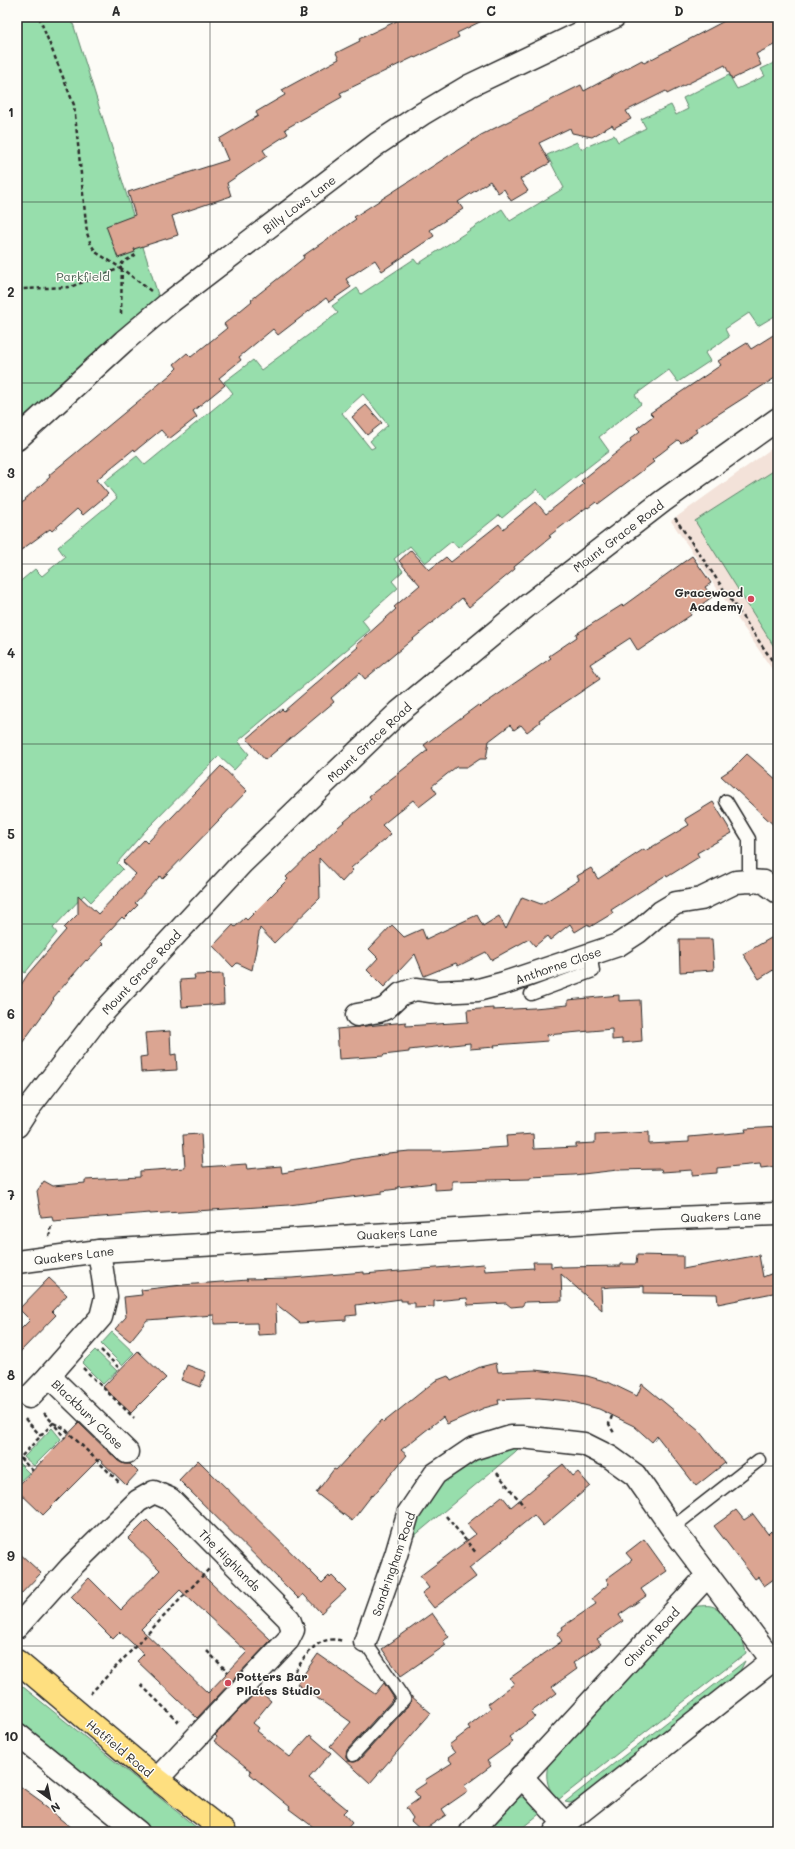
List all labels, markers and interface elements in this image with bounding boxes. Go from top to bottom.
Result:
text: A [111,2,121,19]
text: B [300,2,309,19]
text: C [486,2,496,19]
text: D [674,2,684,19]
text: 1 [8,103,14,120]
street label: Billy Lows Lane [259,171,339,237]
park label: Parkfield [56,268,110,284]
text: 2 [7,283,15,300]
text: 3 [7,464,15,481]
street label: Mount Grace Road [569,496,667,575]
place label: Gracewood Academy [674,584,743,614]
marker: Gracewood Academy [746,594,756,604]
text: 4 [7,644,15,661]
street label: Mount Grace Road [323,699,415,785]
text: 5 [7,825,15,842]
street label: Mount Grace Road [98,926,184,1018]
street label: Anthorne Close [513,943,603,987]
text: 6 [7,1005,15,1022]
text: 7 [7,1186,15,1203]
street label: Quakers Lane [680,1207,762,1225]
street label: Quakers Lane [356,1223,438,1243]
street label: Quakers Lane [33,1242,115,1268]
text: 8 [7,1366,15,1383]
street label: Blackbury Close [49,1376,127,1452]
street label: Sandringham Road [368,1509,418,1618]
street label: The Highlands [196,1526,264,1594]
text: 9 [7,1547,15,1564]
street label: Church Road [619,1604,683,1670]
place label: Potters Bar Pilates Studio [236,1668,320,1698]
marker: Potters Bar Pilates Studio [223,1678,233,1688]
street label: Hatfield Road [84,1716,157,1781]
text: 10 [4,1727,18,1744]
north arrow [30,1779,70,1819]
text: N [48,1799,63,1816]

